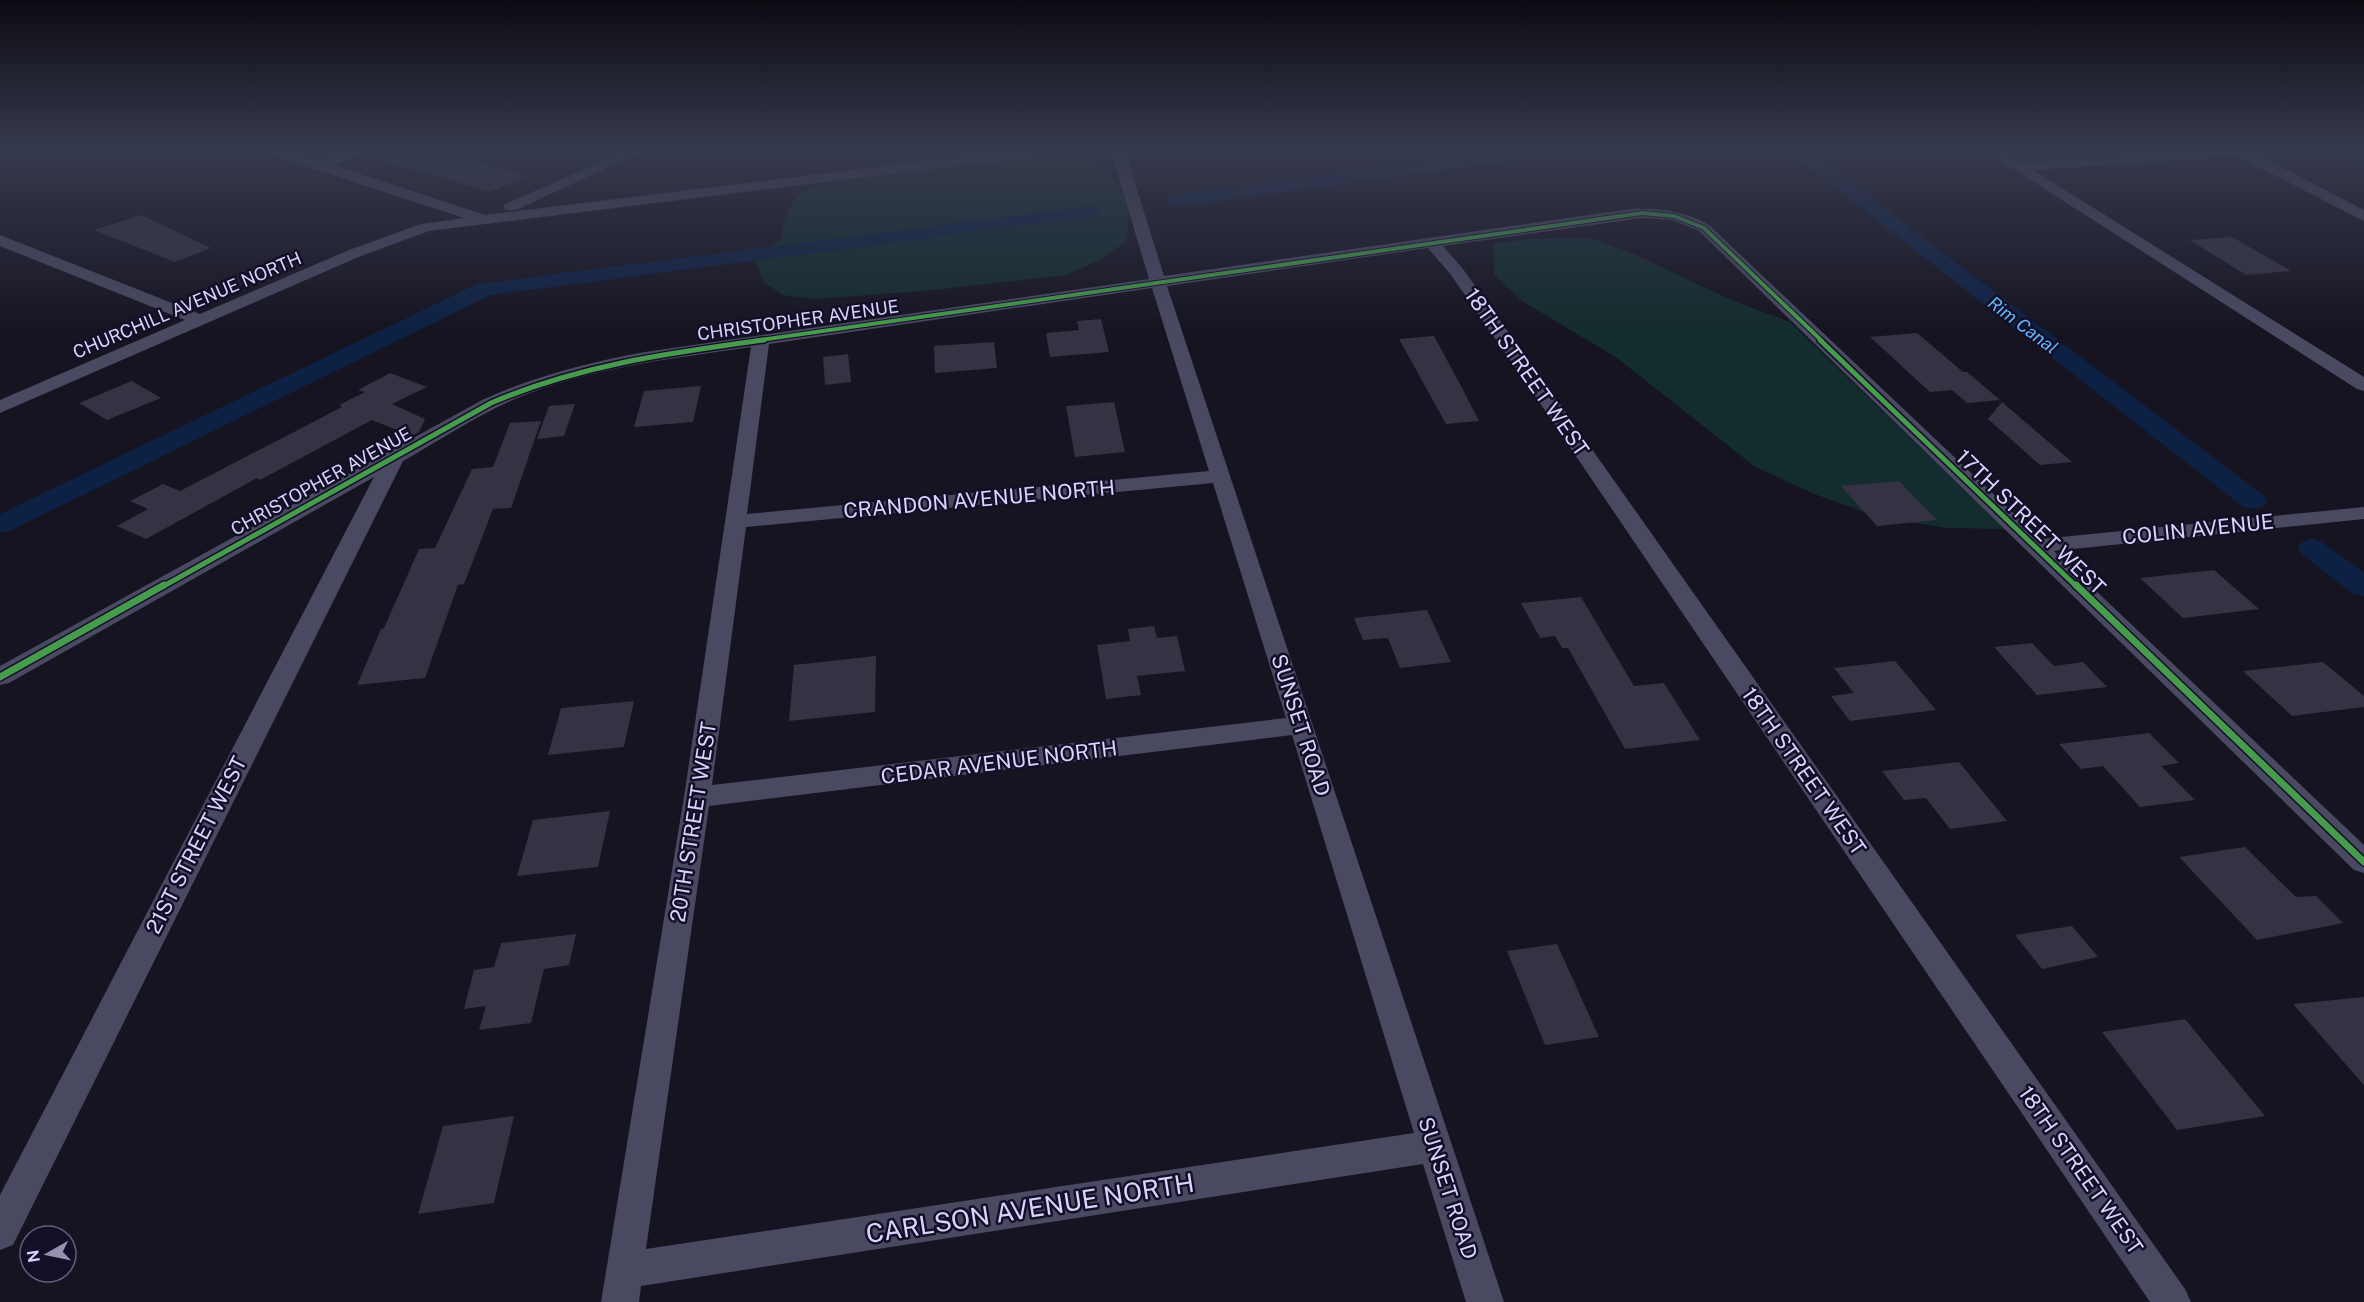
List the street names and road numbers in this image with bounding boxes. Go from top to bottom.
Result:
street label: CHURCHILL AVENUE NORTH [70,247,304,363]
street label: 18TH STREET WEST [1460,283,1594,461]
street label: CHRISTOPHER AVENUE [696,295,900,345]
street label: CHRISTOPHER AVENUE [227,422,415,540]
street label: 17TH STREET WEST [1951,444,2111,600]
street label: CRANDON AVENUE NORTH [842,475,1116,523]
street label: COLIN AVENUE [2121,509,2275,549]
street label: SUNSET ROAD [1266,651,1336,799]
street label: 18TH STREET WEST [1737,682,1871,860]
street label: 20TH STREET WEST [665,720,721,924]
street label: CEDAR AVENUE NORTH [879,735,1119,789]
street label: 21ST STREET WEST [140,752,252,938]
street label: 18TH STREET WEST [2014,1081,2148,1259]
street label: SUNSET ROAD [1413,1114,1483,1262]
street label: CARLSON AVENUE NORTH [864,1167,1196,1249]

